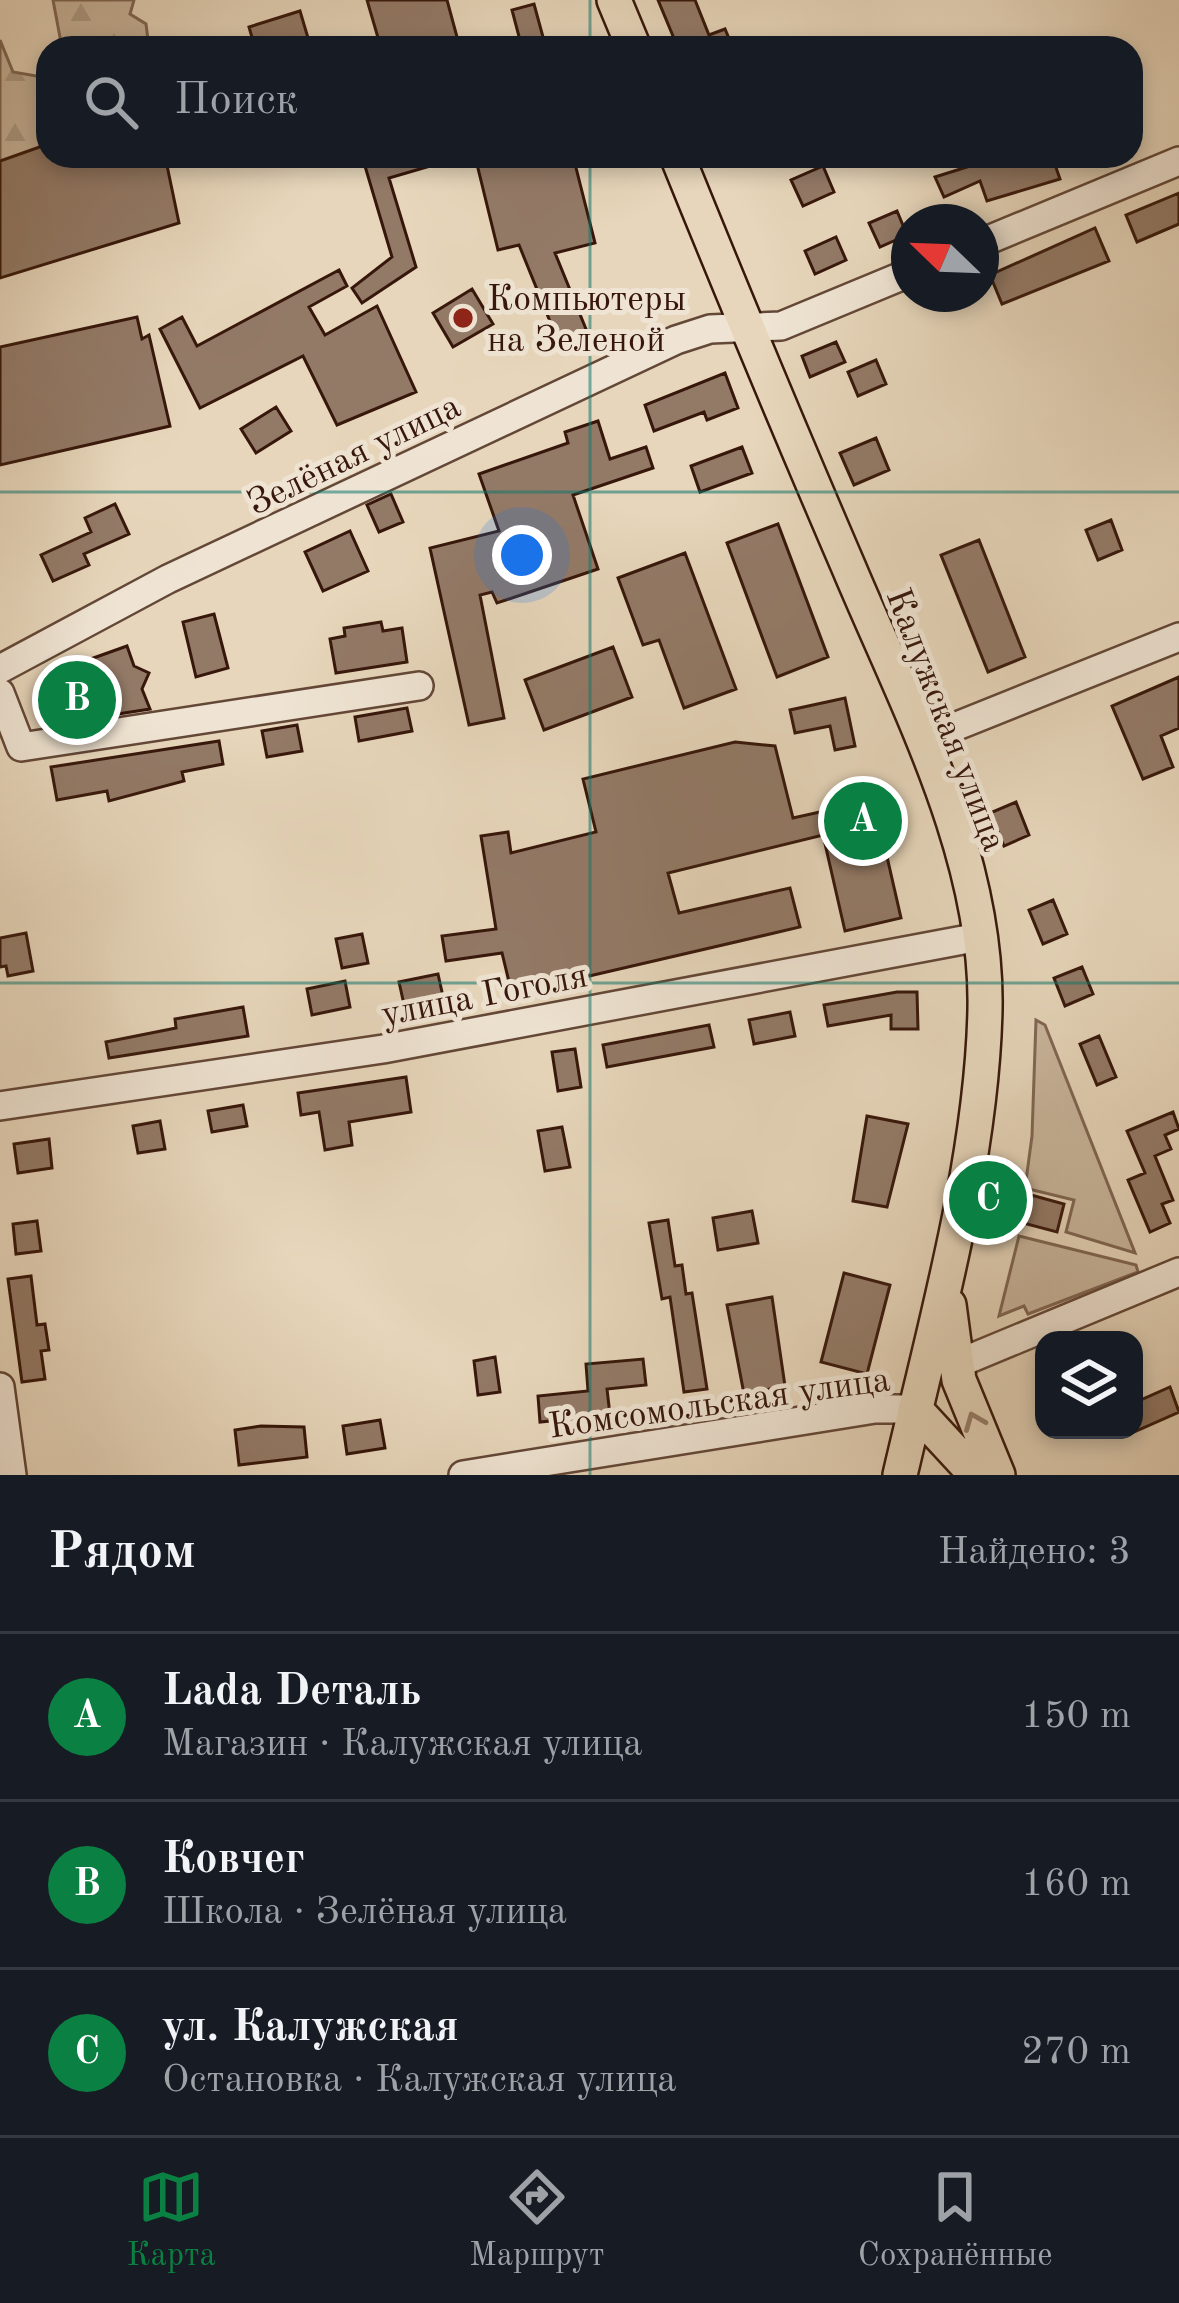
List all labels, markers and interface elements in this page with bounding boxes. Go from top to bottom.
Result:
search box [36,36,1143,168]
icon: search [78,69,144,135]
text: Поиск [174,79,298,124]
north arrow [891,204,999,312]
place label: Компьютеры на Зеленой [487,283,686,360]
marker: Компьютеры на Зеленой [450,305,476,331]
street label: Зелёная улица [243,389,467,524]
your location [492,525,552,585]
street label: Калужская улица [878,584,1011,857]
pin: B [38,655,116,745]
pin: A [824,776,902,866]
street label: улица Гоголя [379,959,591,1035]
pin: C [949,1155,1027,1245]
map controls [1035,1331,1143,1439]
button: layers [1035,1331,1143,1439]
street label: Комсомольская улица [547,1363,893,1447]
one-way arrow [964,1411,988,1432]
text: Рядом [48,1528,196,1579]
text: Найдено: 3 [938,1533,1131,1572]
text: Lada Dеталь [162,1670,421,1715]
text: A [72,1697,102,1736]
text: 150 m [1021,1697,1131,1736]
text: Магазин · Калужская улица [162,1725,643,1764]
text: Ковчег [162,1838,305,1883]
text: B [73,1865,101,1904]
text: 160 m [1021,1865,1131,1904]
text: Школа · Зелёная улица [162,1893,567,1932]
text: ул. Калужская [162,2006,459,2051]
text: C [74,2033,100,2072]
text: 270 m [1021,2033,1131,2072]
text: Остановка · Калужская улица [162,2061,677,2100]
tab: Карта [127,2164,216,2277]
tab: Маршрут [469,2164,605,2277]
tab: Сохранённые [858,2164,1052,2277]

